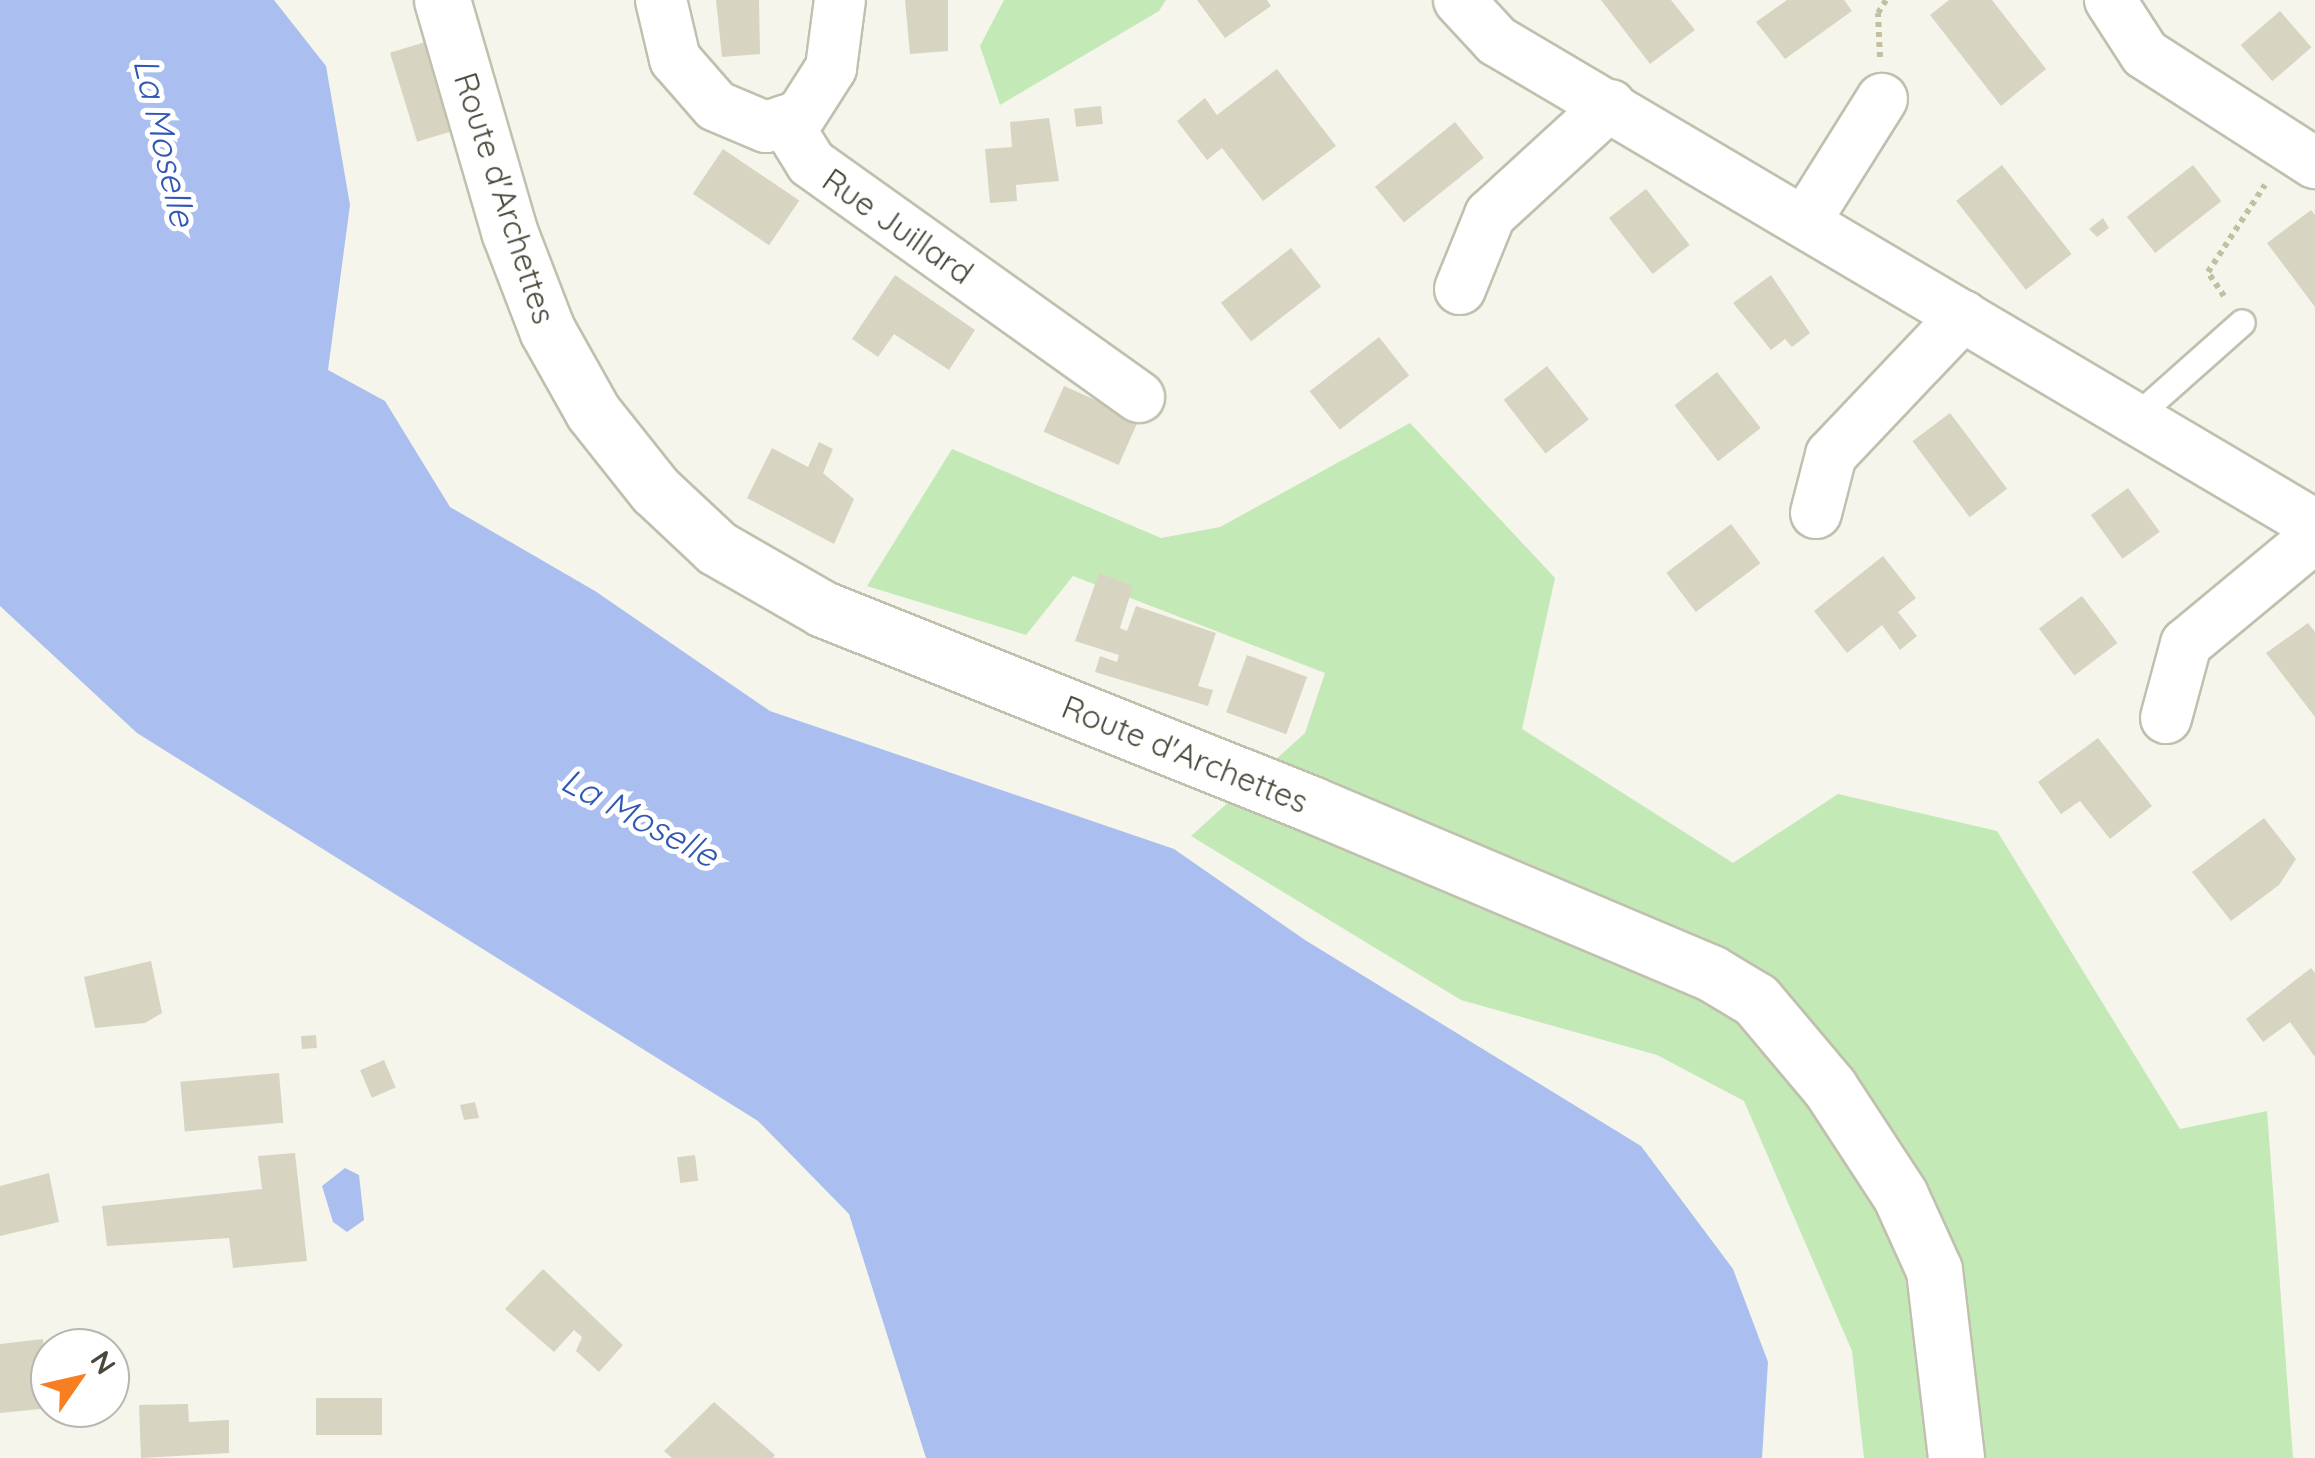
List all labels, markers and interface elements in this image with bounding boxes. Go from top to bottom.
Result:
water label: La Moselle [125,54,205,230]
street label: Route d'Archettes [446,68,564,328]
street label: Rue Juillard [815,160,981,292]
street label: Route d'Archettes [1057,687,1313,821]
water label: La Moselle [555,758,725,876]
north arrow [30,1328,130,1428]
text: N [83,1344,124,1380]

